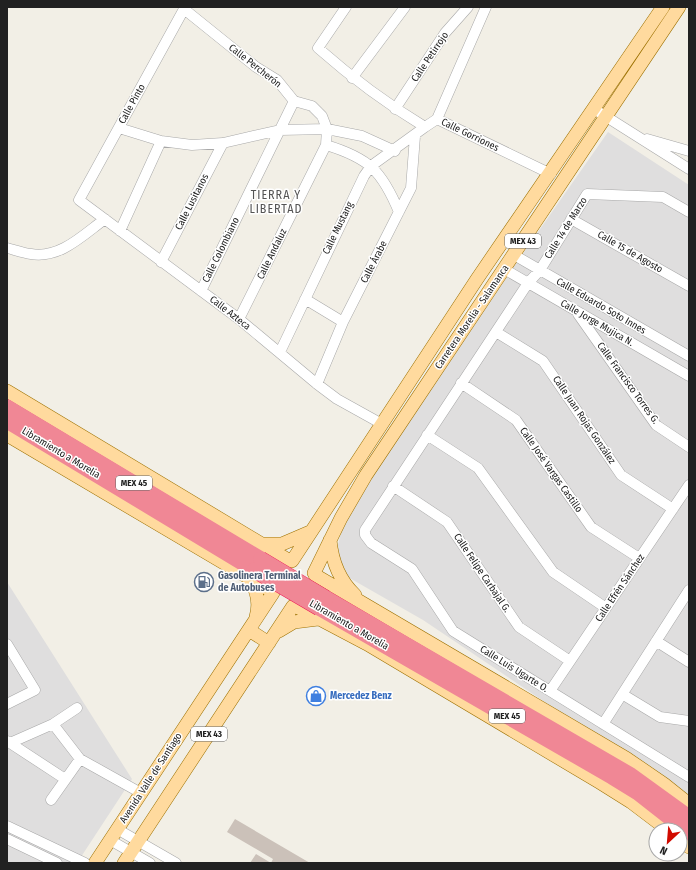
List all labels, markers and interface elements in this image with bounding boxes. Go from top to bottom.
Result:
street label: Calle Petirrojo [409,30,451,84]
street label: Calle Percherón [226,42,284,90]
street label: Calle Pinto [116,82,148,126]
street label: Calle Gorriones [439,116,501,154]
street label: Calle Lusitanos [173,172,211,232]
district label: TIERRA Y LIBERTAD [249,188,303,216]
street label: Calle 14 de Marzo [542,195,590,261]
street label: Calle Mustang [320,199,356,256]
street label: Calle Colombiano [200,215,242,285]
street label: Calle Andaluz [255,227,289,281]
street label: Calle 15 de Agosto [595,228,665,276]
road number: MEX 43 [505,234,541,248]
street label: Calle Árabe [356,238,390,285]
street label: Carretera Morelia - Salamanca [433,263,511,371]
street label: Calle Eduardo Soto Innes [554,275,648,337]
street label: Calle Azteca [207,293,253,333]
street label: Calle Jorge Mujica N. [558,297,636,349]
street label: Calle Francisco Torres G. [594,340,662,426]
street label: Calle Juan Rojas González [550,374,618,466]
street label: Libramiento a Morelia [20,425,102,481]
street label: Calle José Vargas Castillo [517,425,585,515]
road number: MEX 45 [116,476,152,490]
street label: Calle Felipe Carbajal G. [451,531,513,615]
street label: Calle Efrén Sánchez [593,552,647,624]
place label: Gasolinera Terminal de Autobuses [218,570,301,594]
fuel station icon: Gasolinera Terminal de Autobuses [193,571,215,593]
street label: Libramiento a Morelia [307,597,391,653]
street label: Calle Luis Ugarte O. [478,643,550,695]
shop icon: Mercedez Benz [305,685,327,707]
place label: Mercedez Benz [330,690,392,702]
road number: MEX 45 [489,709,525,723]
road number: MEX 43 [191,727,227,741]
street label: Avenida Valle de Santiago [117,731,185,825]
north arrow [648,822,688,862]
text: N [658,843,670,858]

